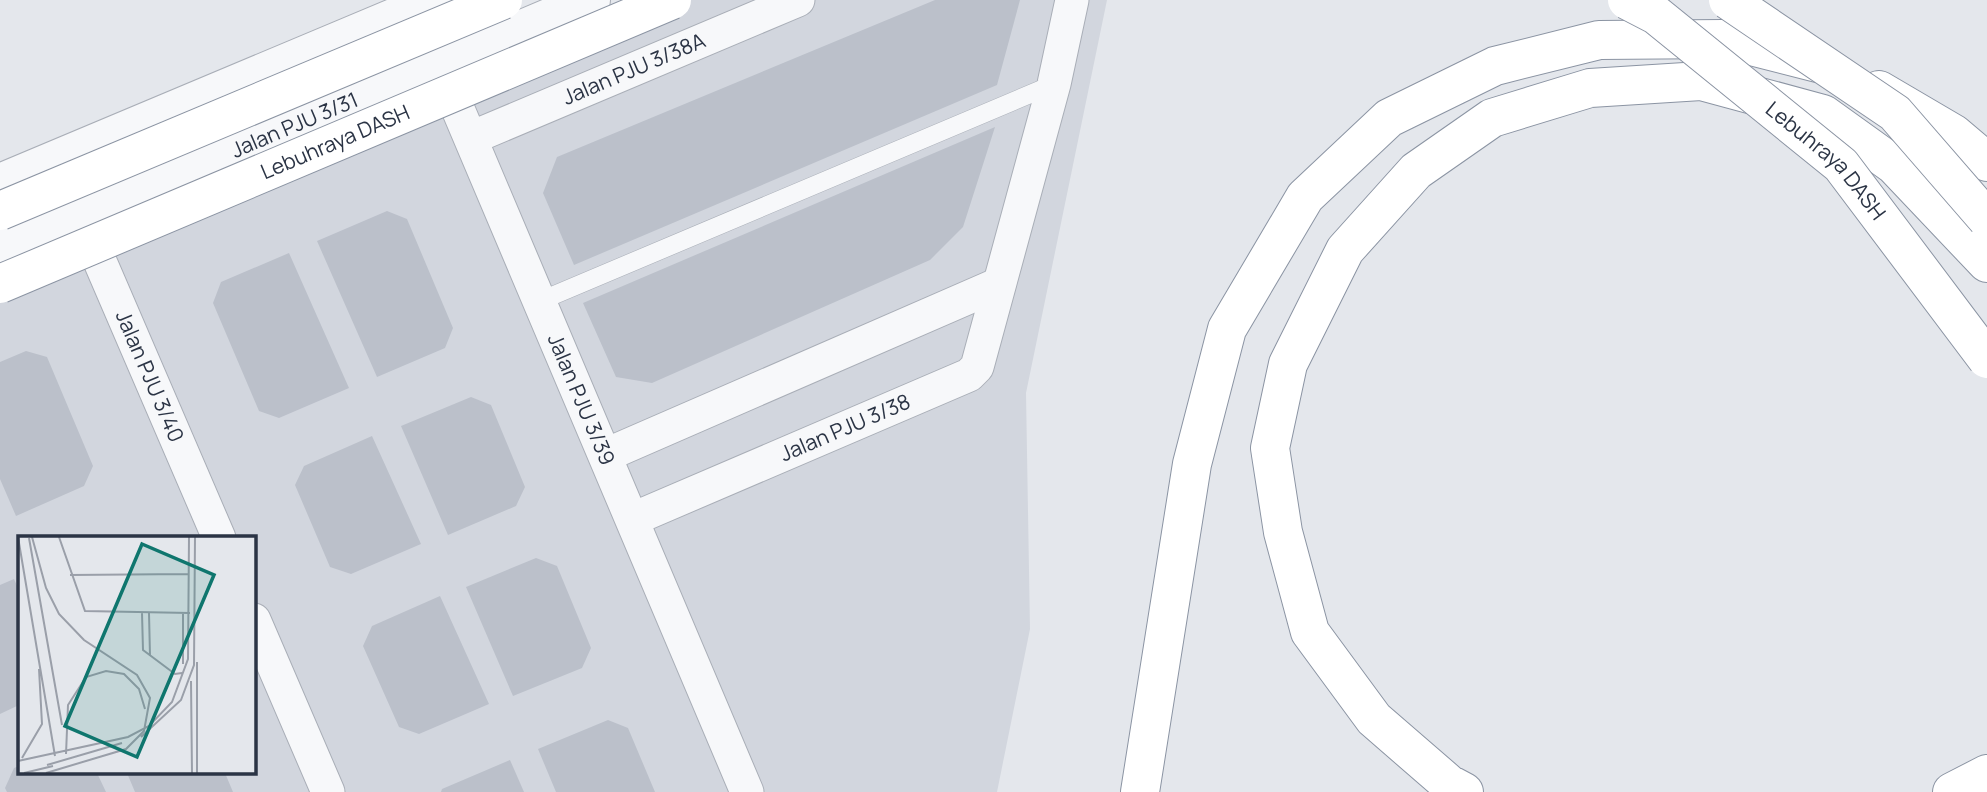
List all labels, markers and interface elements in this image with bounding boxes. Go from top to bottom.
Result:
street label: Jalan PJU 3/38A [558,26,709,111]
street label: Jalan PJU 3/31 [227,85,362,164]
street label: Lebuhraya DASH [1760,95,1893,225]
street label: Lebuhraya DASH [256,98,414,185]
street label: Jalan PJU 3/40 [110,306,191,446]
street label: Jalan PJU 3/39 [542,329,622,469]
street label: Jalan PJU 3/38 [775,387,914,467]
inset map [18,536,256,774]

